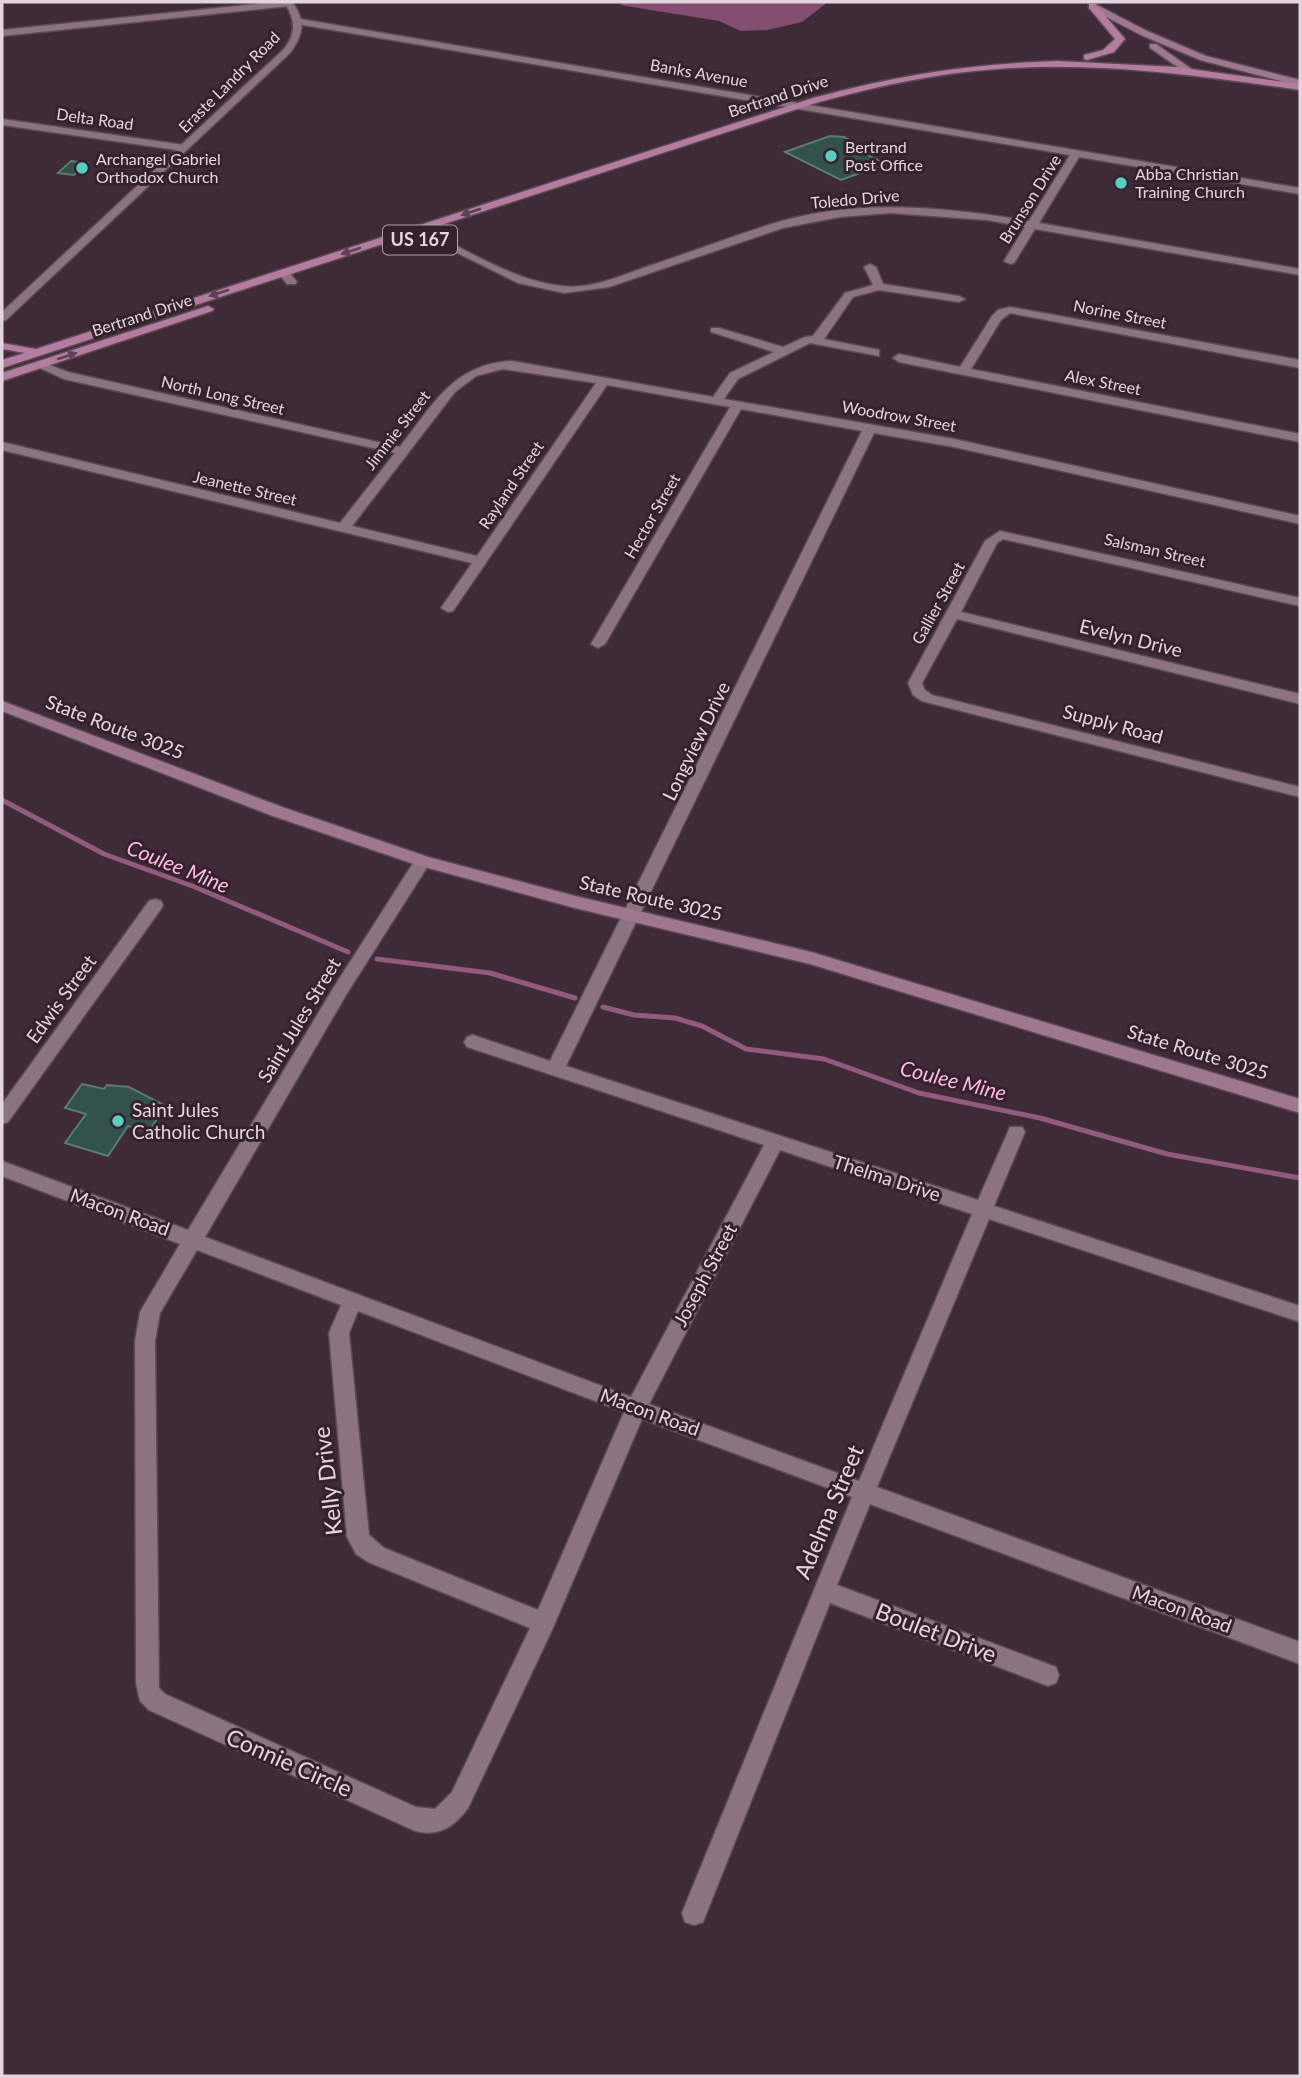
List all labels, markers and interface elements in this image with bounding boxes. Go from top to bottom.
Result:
street label: Eraste Landry Road [174,27,283,136]
street label: Banks Avenue [649,55,749,90]
street label: Bertrand Drive [725,70,830,121]
street label: Delta Road [55,104,135,133]
place label: Bertrand Post Office [845,137,923,174]
marker: Bertrand Post Office [823,148,839,164]
place label: Archangel Gabriel Orthodox Church [96,149,221,186]
street label: Brunson Drive [995,151,1064,247]
marker: Archangel Gabriel Orthodox Church [74,160,90,176]
place label: Abba Christian Training Church [1135,164,1245,201]
marker: Abba Christian Training Church [1113,175,1129,191]
street label: Toledo Drive [810,185,900,212]
one-way arrow [461,207,482,218]
road number: US 167 [383,226,457,254]
one-way arrow [340,246,361,257]
street label: Bertrand Drive [89,289,194,340]
one-way arrow [208,289,229,299]
street label: Norine Street [1072,295,1168,332]
one-way arrow [56,350,77,361]
street label: Alex Street [1063,365,1143,398]
street label: North Long Street [160,371,287,418]
street label: Jimmie Street [360,386,434,473]
street label: Woodrow Street [840,396,958,435]
street label: Rayland Street [474,437,547,532]
street label: Jeanette Street [191,466,299,509]
street label: Hector Street [620,470,684,561]
street label: Salsman Street [1103,529,1208,570]
street label: Gallier Street [907,558,968,647]
street label: Evelyn Drive [1077,614,1185,661]
street label: Longview Drive [657,678,734,804]
street label: State Route 3025 [43,690,187,763]
street label: Supply Road [1060,699,1166,748]
water label: Coulee Mine [124,834,234,898]
street label: State Route 3025 [577,870,725,925]
street label: Edwis Street [21,950,101,1047]
street label: Saint Jules Street [252,953,345,1086]
street label: State Route 3025 [1125,1019,1271,1084]
water label: Coulee Mine [898,1054,1009,1105]
place label: Saint Jules Catholic Church [132,1098,265,1143]
marker: Saint Jules Catholic Church [110,1113,126,1129]
street label: Thelma Drive [831,1149,944,1206]
street label: Macon Road [67,1183,173,1240]
street label: Joseph Street [668,1219,741,1330]
street label: Macon Road [597,1383,703,1440]
street label: Kelly Drive [306,1425,348,1537]
street label: Adelma Street [787,1440,869,1583]
street label: Macon Road [1129,1580,1235,1637]
street label: Boulet Drive [872,1596,1001,1668]
street label: Connie Circle [222,1722,357,1802]

